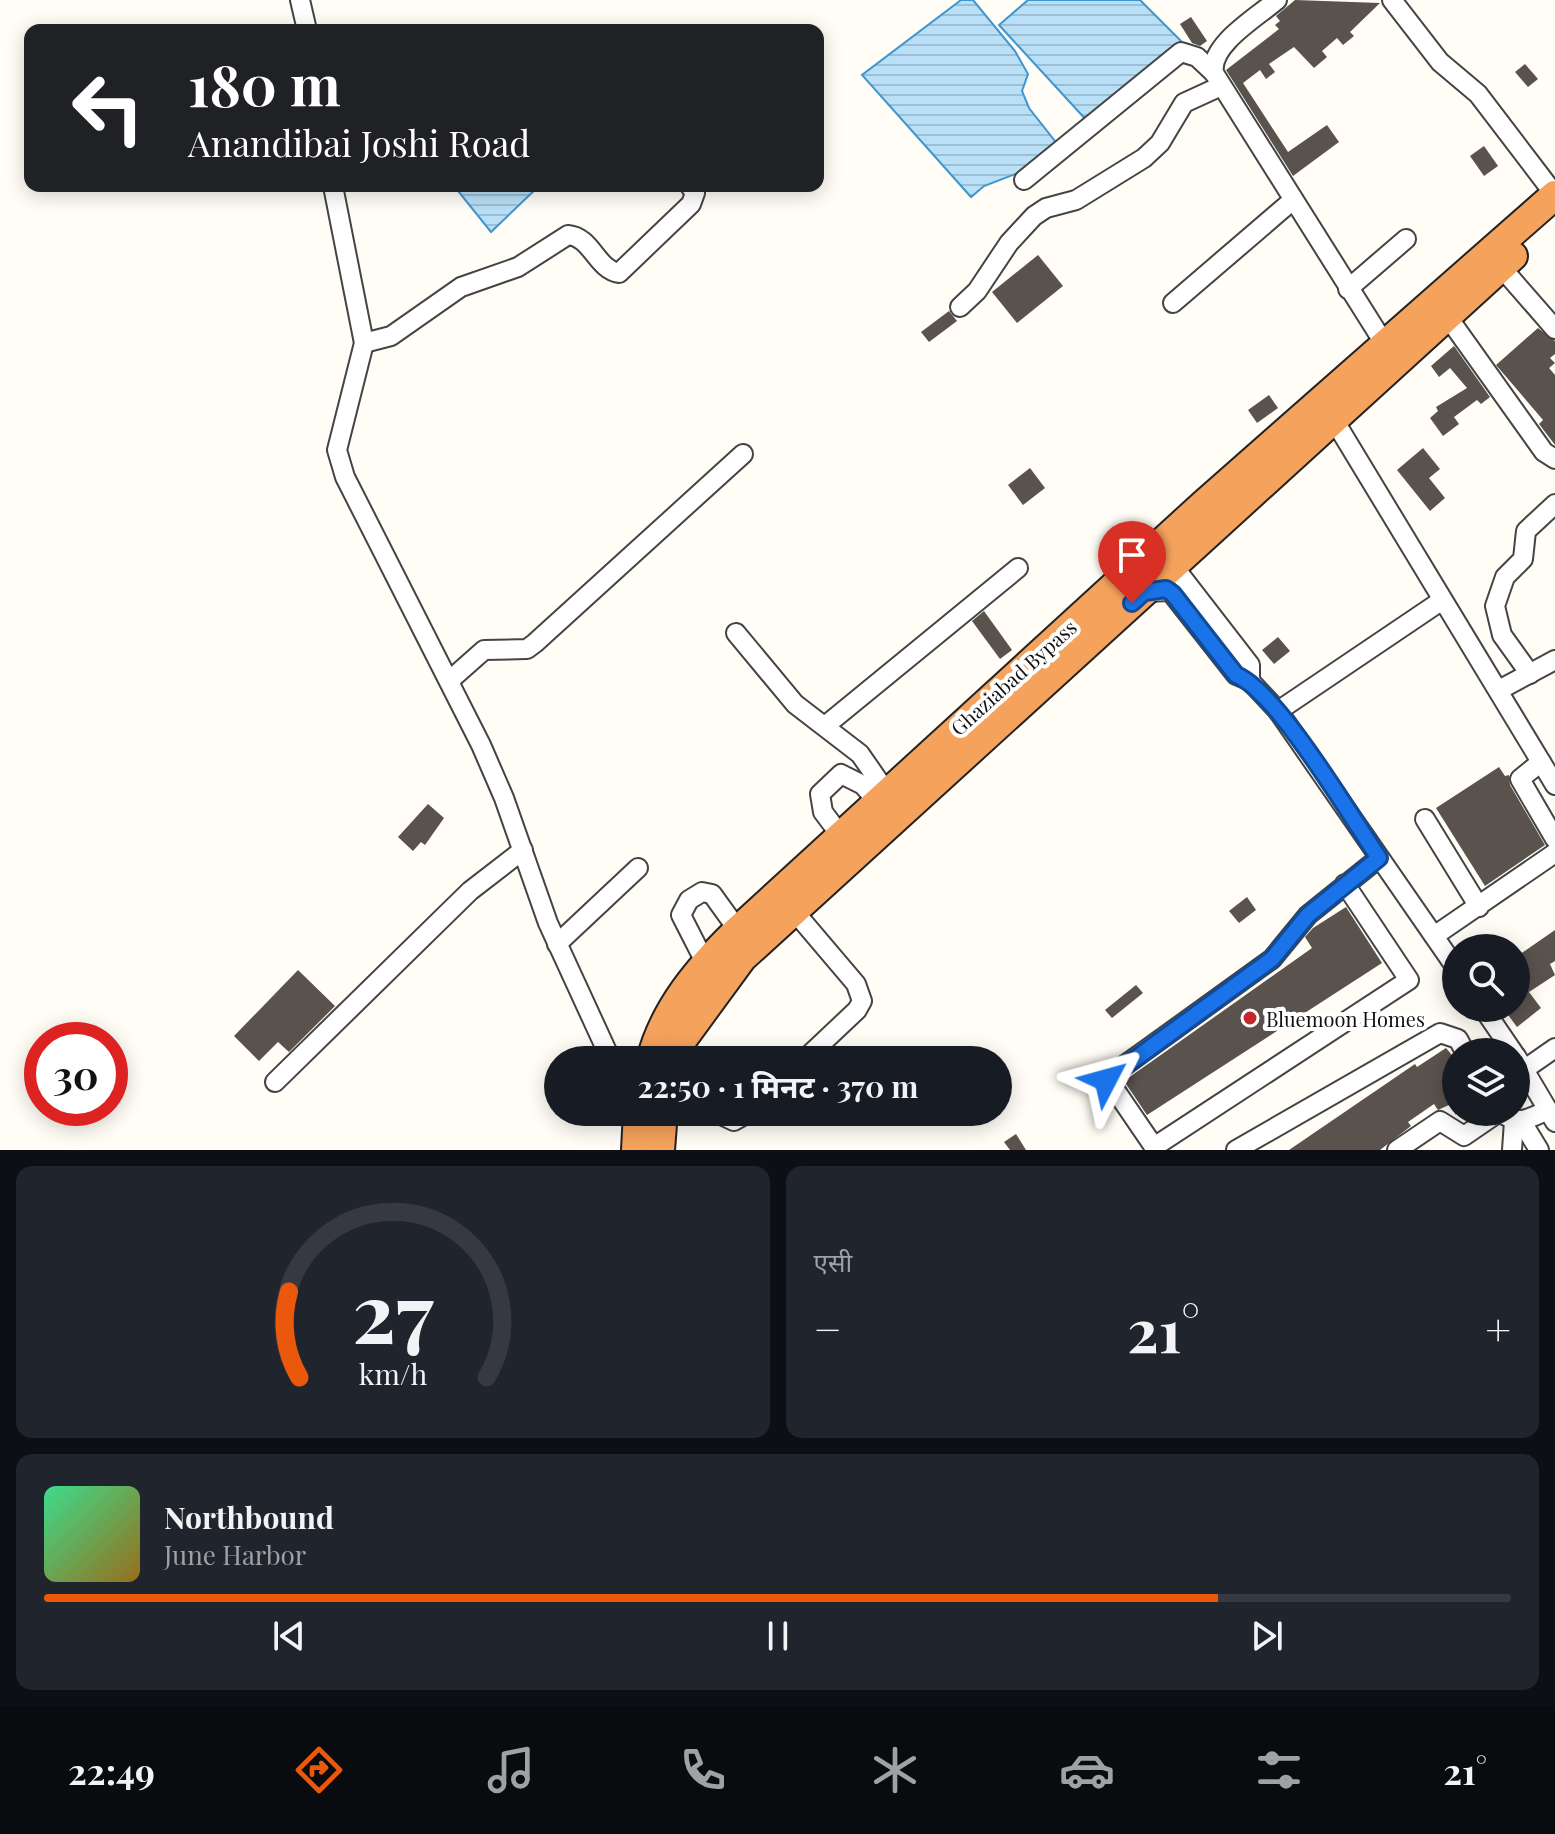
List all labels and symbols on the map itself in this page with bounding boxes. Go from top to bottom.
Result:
pin [1098,521,1166,603]
street label: Ghaziabad Bypass [944,613,1082,741]
place label: Bluemoon Homes [1266,1005,1425,1032]
marker: Bluemoon Homes [1241,1009,1259,1027]
speed limit sign: 30 [24,1022,128,1126]
position arrow [1064,1038,1148,1122]

